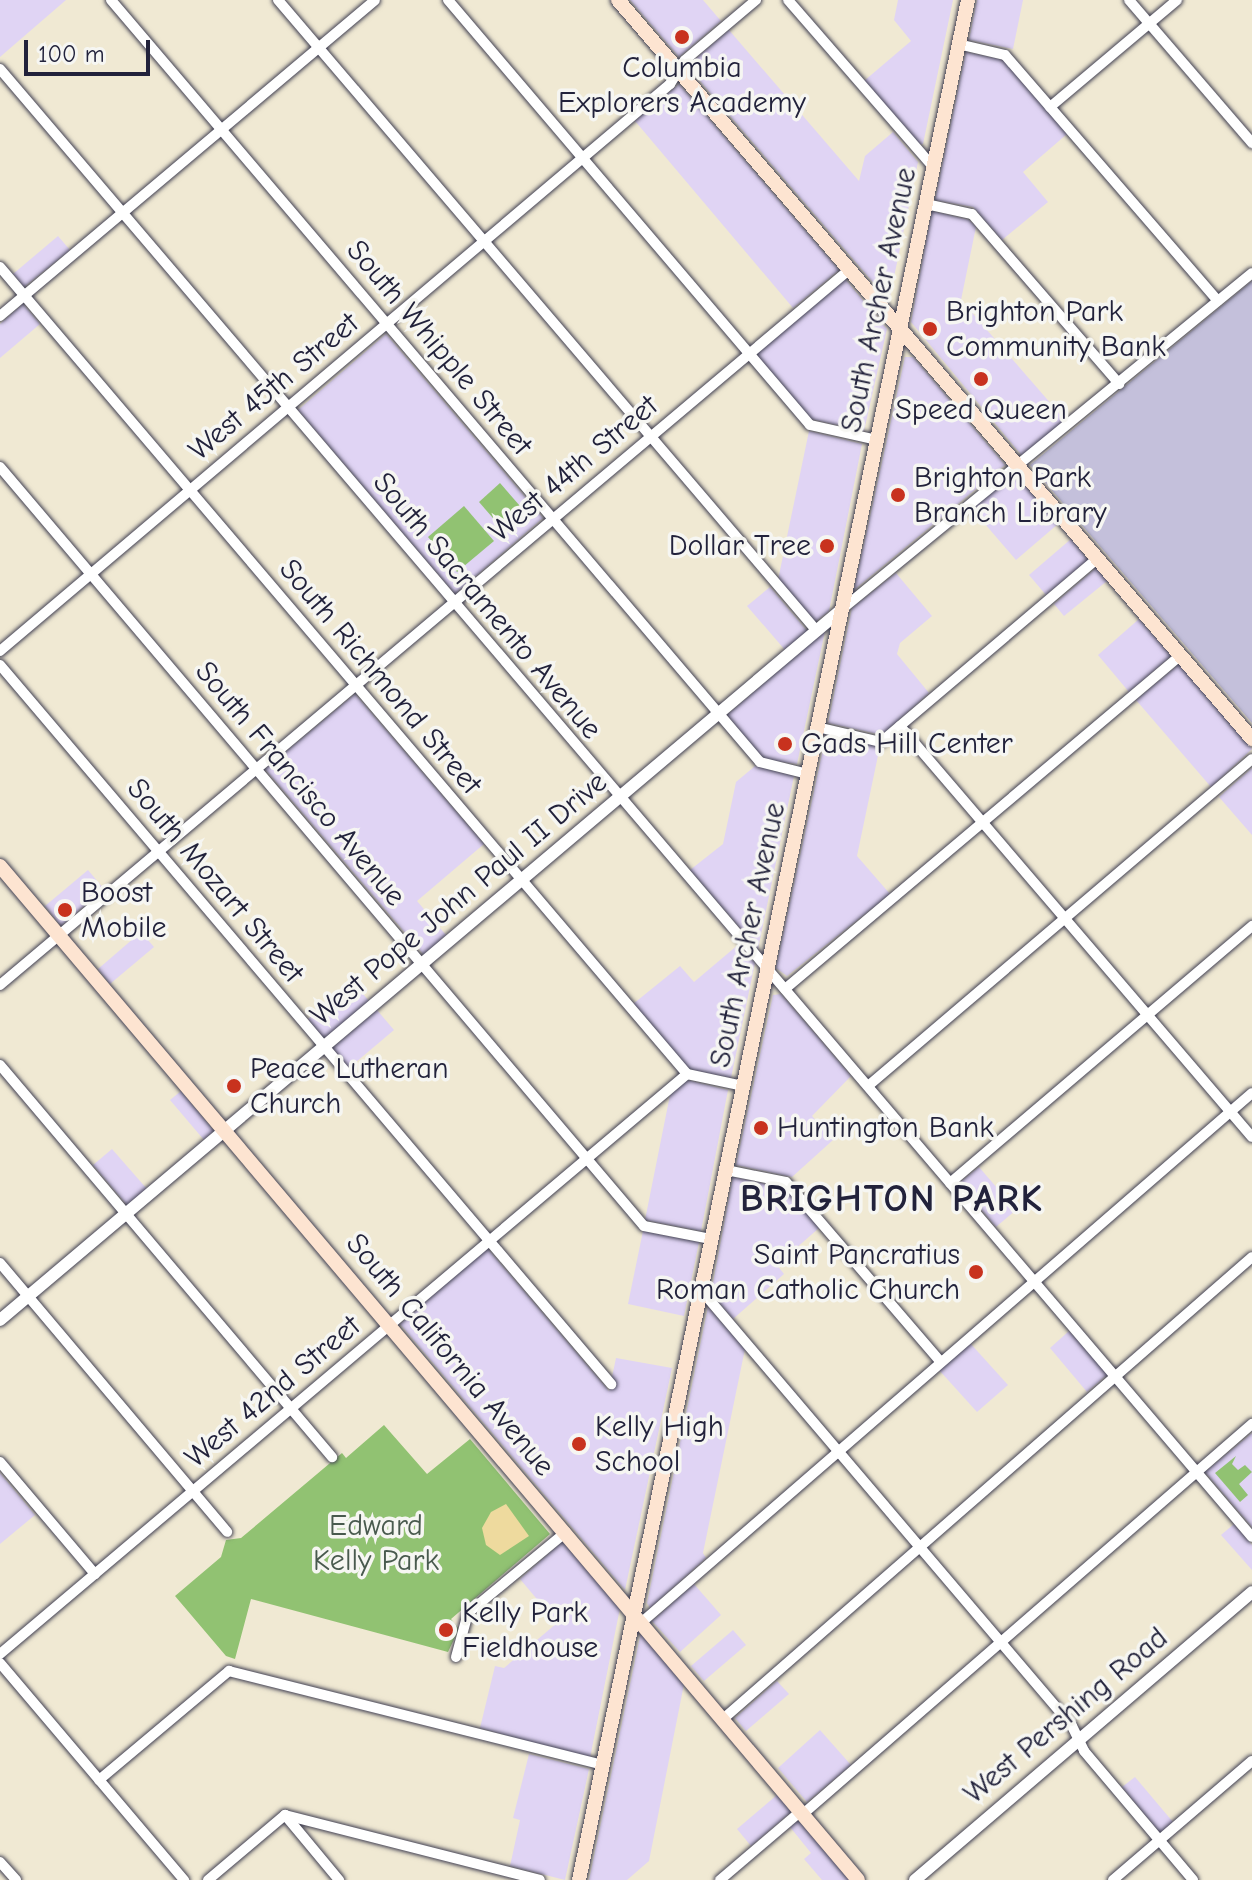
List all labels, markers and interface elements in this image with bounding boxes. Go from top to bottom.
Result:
scale bar [28,24,154,74]
marker: Columbia Explorers Academy [673,28,691,46]
text: 100 m [38,40,105,68]
place label: Columbia Explorers Academy [558,50,806,120]
street label: South Archer Avenue [833,164,925,436]
street label: South Whipple Street [338,233,540,463]
place label: Brighton Park Community Bank [946,294,1166,364]
street label: West 45th Street [182,306,366,468]
marker: Brighton Park Community Bank [921,320,939,338]
marker: Speed Queen [972,370,990,388]
street label: West 44th Street [482,388,666,550]
place label: Speed Queen [895,392,1067,428]
place label: Brighton Park Branch Library [914,460,1107,530]
street label: South Sacramento Avenue [365,465,609,747]
marker: Brighton Park Branch Library [889,486,907,504]
place label: Dollar Tree [669,528,811,564]
marker: Dollar Tree [818,537,836,555]
street label: South Richmond Street [271,552,489,802]
street label: South Francisco Avenue [187,654,413,914]
place label: Gads Hill Center [801,726,1013,762]
marker: Gads Hill Center [776,735,794,753]
street label: West Pope John Paul II Drive [303,764,615,1034]
street label: South Mozart Street [119,771,311,991]
street label: South Archer Avenue [702,799,794,1071]
place label: Boost Mobile [81,875,166,946]
marker: Boost Mobile [56,901,74,919]
place label: Peace Lutheran Church [250,1051,449,1122]
marker: Peace Lutheran Church [225,1077,243,1095]
place label: Huntington Bank [777,1110,994,1146]
marker: Huntington Bank [752,1119,770,1137]
district label: BRIGHTON PARK [740,1177,1044,1223]
street label: South California Avenue [338,1226,562,1484]
place label: Saint Pancratius Roman Catholic Church [656,1237,960,1308]
marker: Saint Pancratius Roman Catholic Church [967,1263,985,1281]
street label: West 42nd Street [178,1308,368,1476]
place label: Kelly High School [595,1409,724,1480]
marker: Kelly High School [570,1435,588,1453]
park label: Edward Kelly Park [313,1508,439,1578]
place label: Kelly Park Fieldhouse [462,1595,598,1666]
street label: West Pershing Road [957,1620,1175,1812]
marker: Kelly Park Fieldhouse [437,1621,455,1639]

